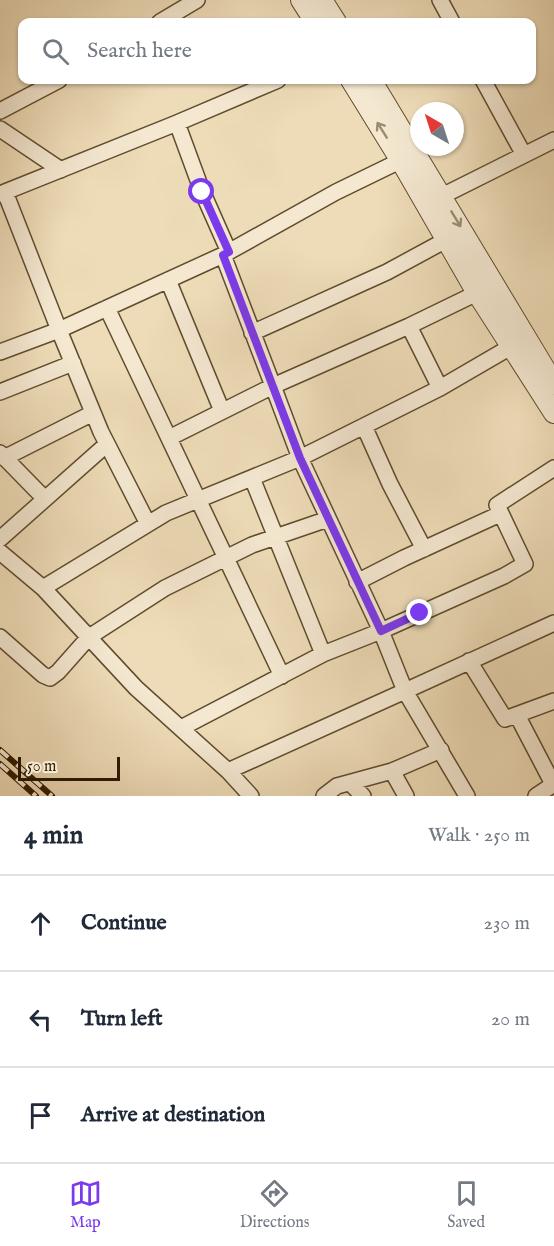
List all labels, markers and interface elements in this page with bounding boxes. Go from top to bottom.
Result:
search box [18,18,536,84]
icon: search [39,35,72,68]
text: Search here [87,37,192,65]
north arrow [410,102,464,156]
one-way arrow [375,122,387,139]
route start [188,178,214,204]
one-way arrow [450,210,462,227]
route end [406,599,432,625]
scale bar [18,754,120,782]
text: 50 m [27,757,56,777]
text: 4 min [24,819,83,852]
text: Walk · 250 m [428,823,530,848]
icon: ahead [24,907,57,940]
text: Continue [81,909,167,937]
text: 230 m [484,911,530,936]
icon: left [24,1003,57,1036]
text: Turn left [81,1005,163,1033]
text: 20 m [491,1007,530,1032]
icon: arrive [24,1099,57,1132]
text: Arrive at destination [81,1101,265,1129]
tab: Map [69,1177,102,1233]
tab: Directions [240,1177,309,1233]
tab: Saved [447,1177,485,1233]

